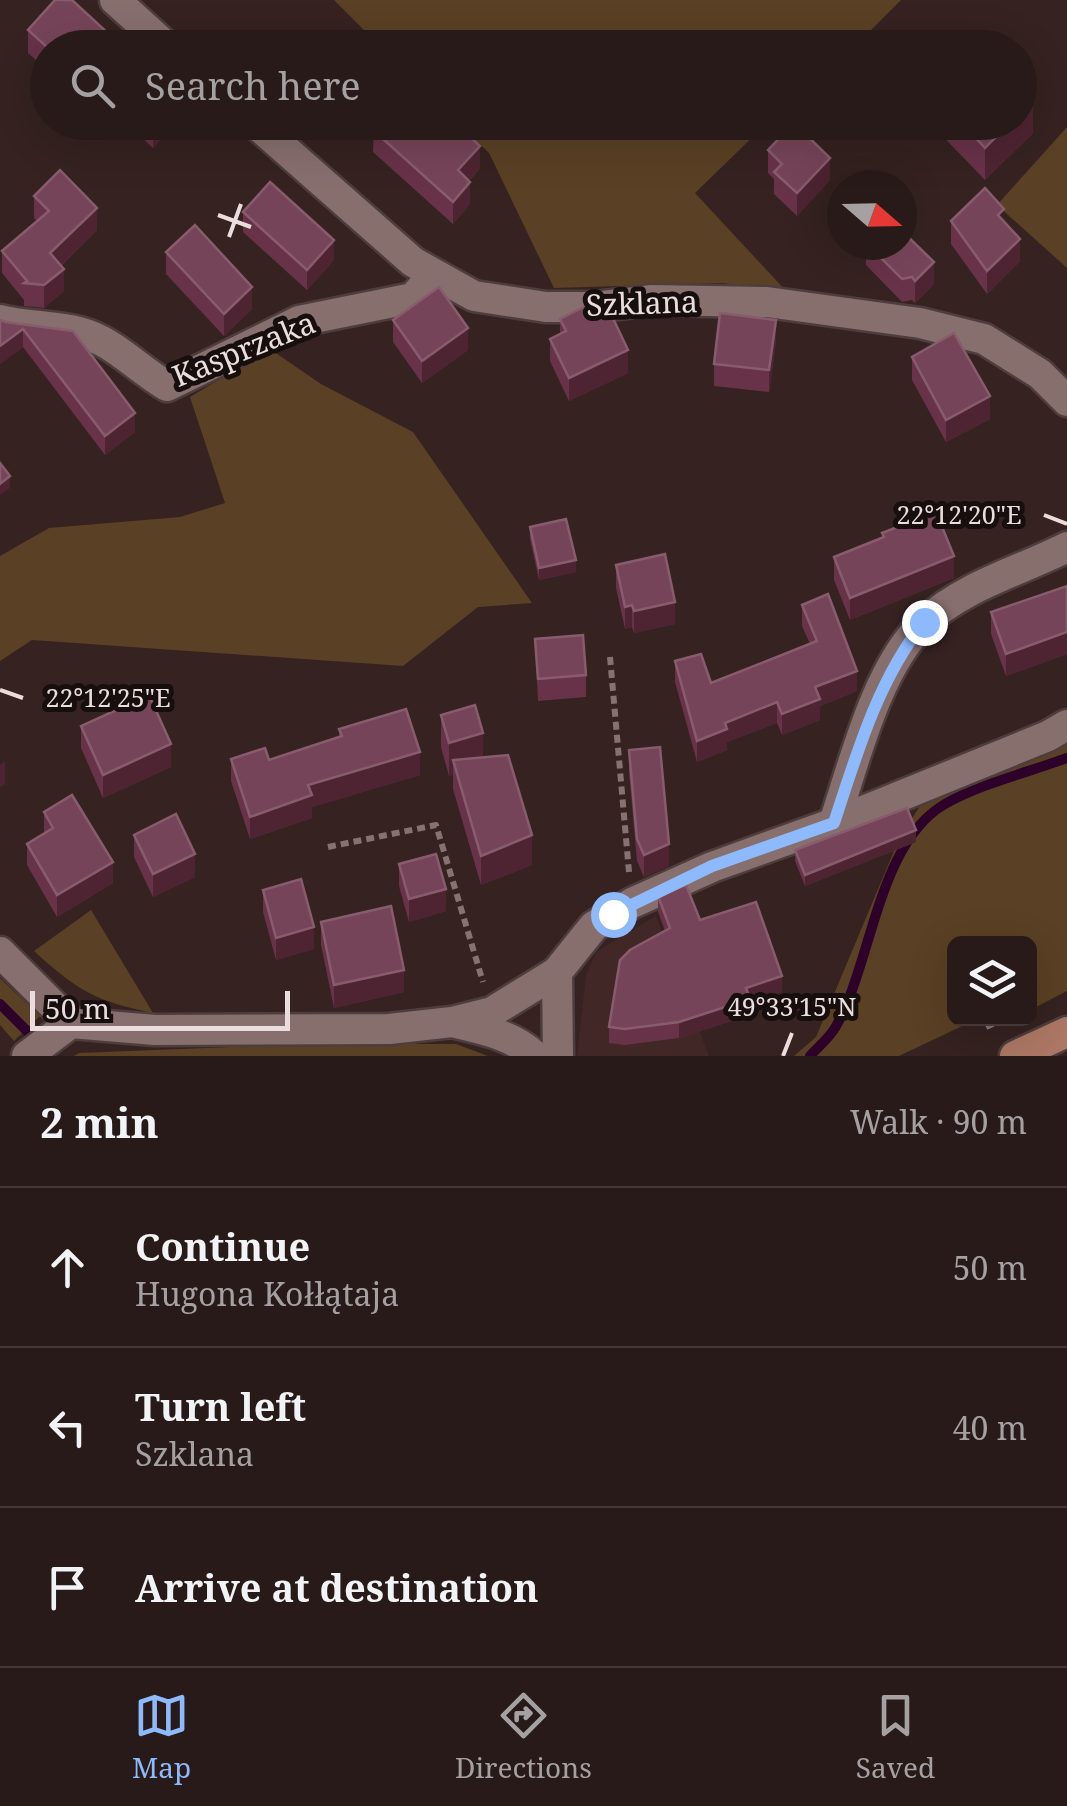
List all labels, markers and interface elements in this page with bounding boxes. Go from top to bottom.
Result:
search box [30,30,1037,140]
icon: search [65,58,120,113]
text: Search here [145,59,361,111]
north arrow [827,170,917,260]
street label: Szklana [585,280,698,325]
street label: Kasprzaka [166,301,321,396]
text: 22°12'20"E [896,497,1022,531]
route end [902,600,948,646]
text: 22°12'25"E [45,680,171,714]
route start [591,892,637,938]
map controls [947,936,1037,1026]
button: layers [947,936,1037,1026]
scale bar [30,986,290,1030]
text: 50 m [45,989,110,1027]
text: 49°33'15"N [728,989,856,1023]
text: 2 min [40,1093,159,1150]
text: Walk · 90 m [850,1100,1027,1143]
text: Continue [135,1220,310,1272]
icon: ahead [40,1240,95,1295]
text: 50 m [953,1246,1027,1289]
text: Hugona Kołłątaja [135,1272,399,1315]
text: Turn left [135,1380,306,1432]
icon: left [40,1400,95,1455]
text: 40 m [953,1406,1027,1449]
text: Szklana [135,1432,254,1475]
icon: arrive [40,1560,95,1615]
text: Arrive at destination [135,1561,539,1613]
tab: Map [132,1688,191,1786]
tab: Directions [455,1688,592,1786]
tab: Saved [856,1688,935,1786]

